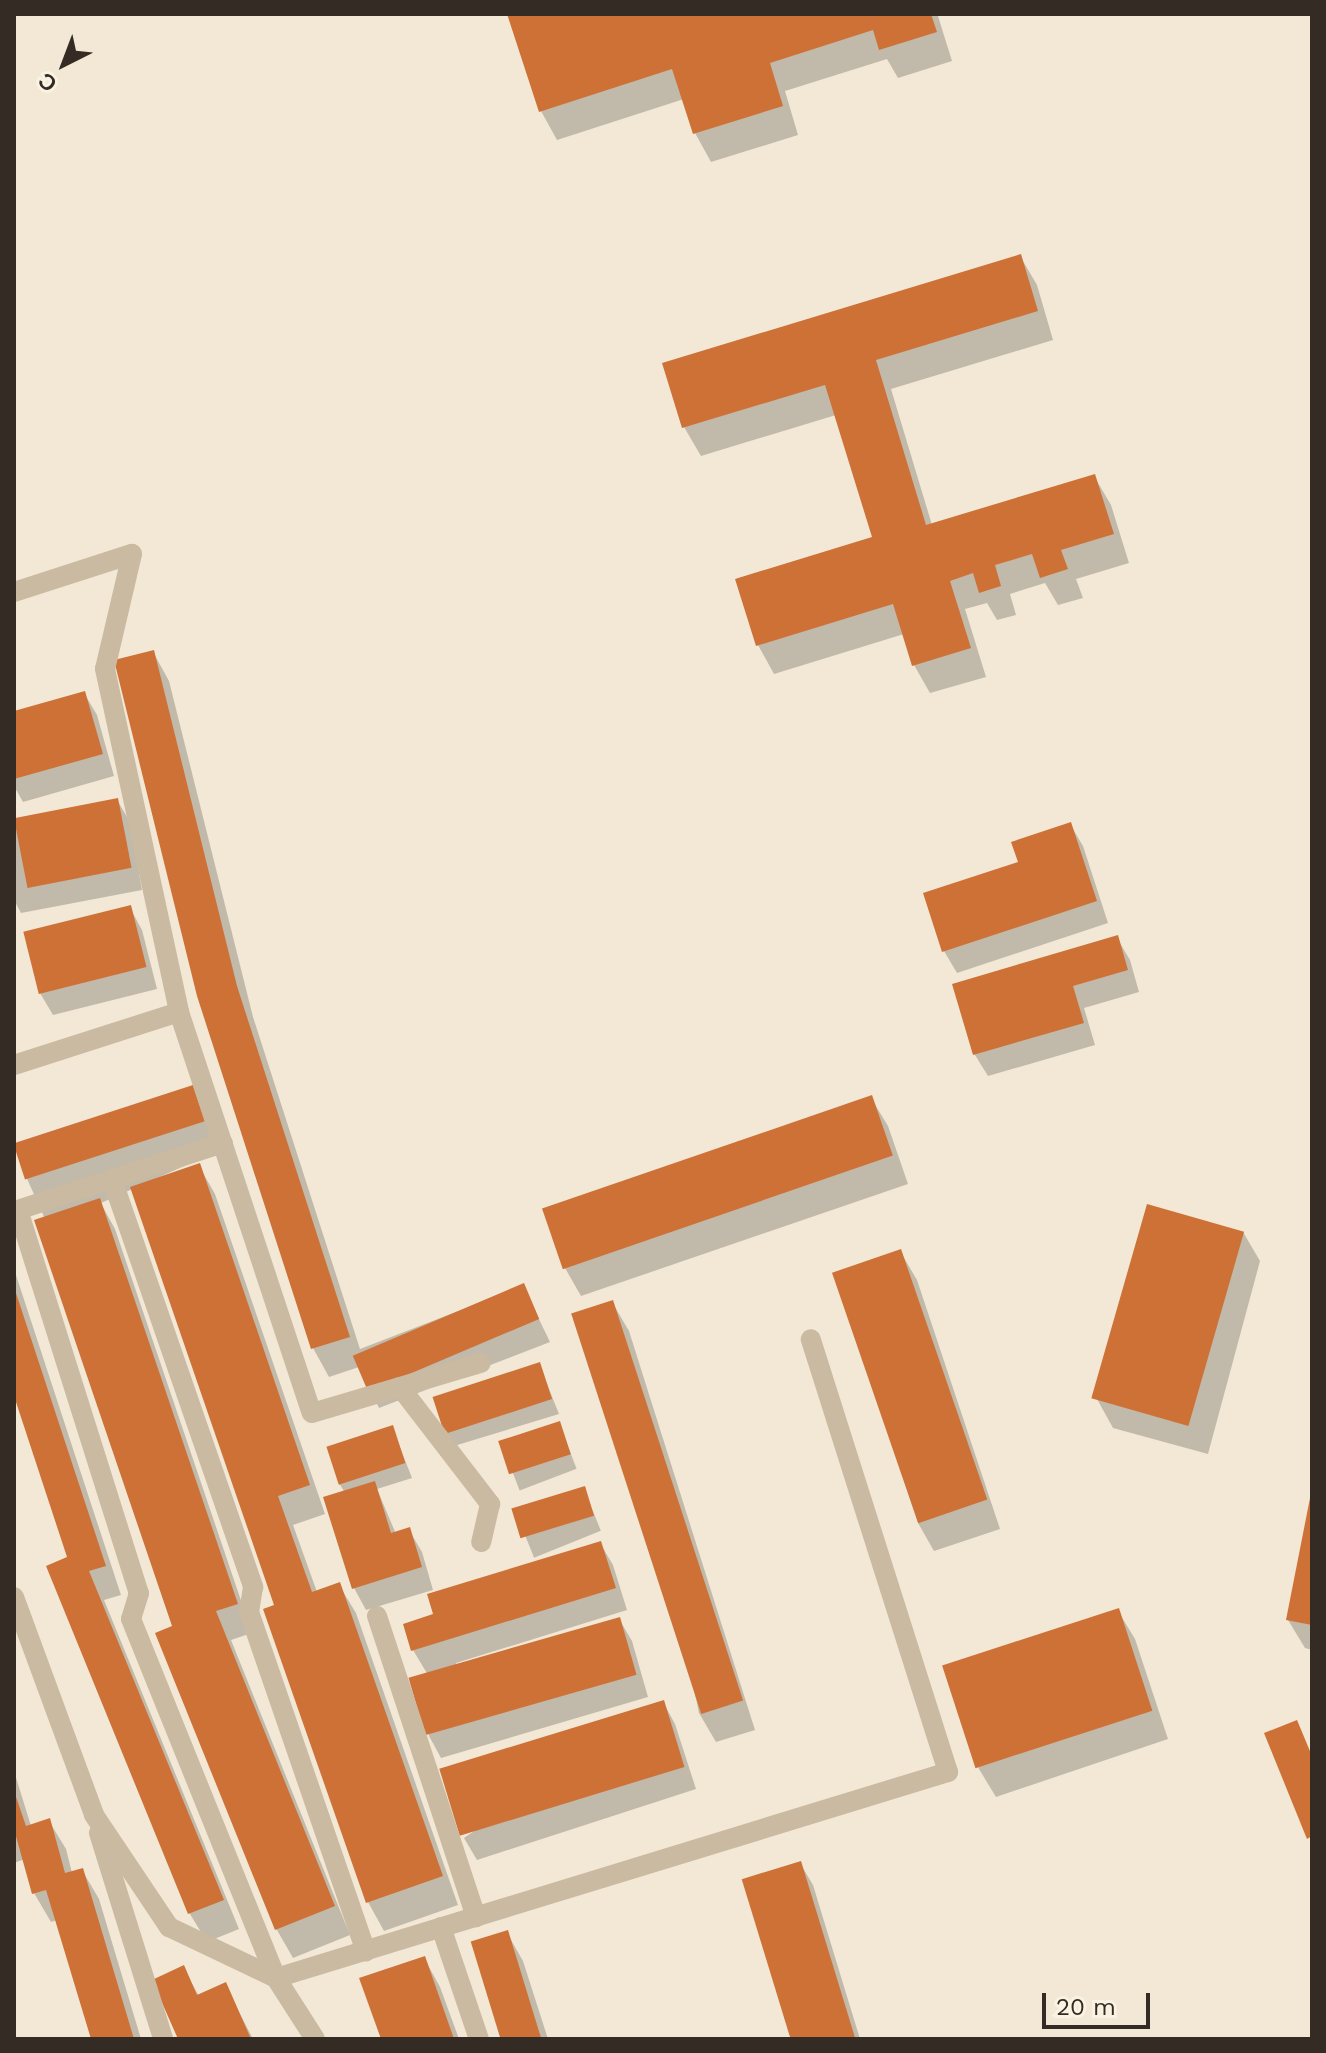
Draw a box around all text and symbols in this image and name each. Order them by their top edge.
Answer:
north arrow [24,24,104,104]
text: С [33,68,62,97]
scale bar [1046,1977,1154,2027]
text: 20 m [1056,1993,1116,2021]

